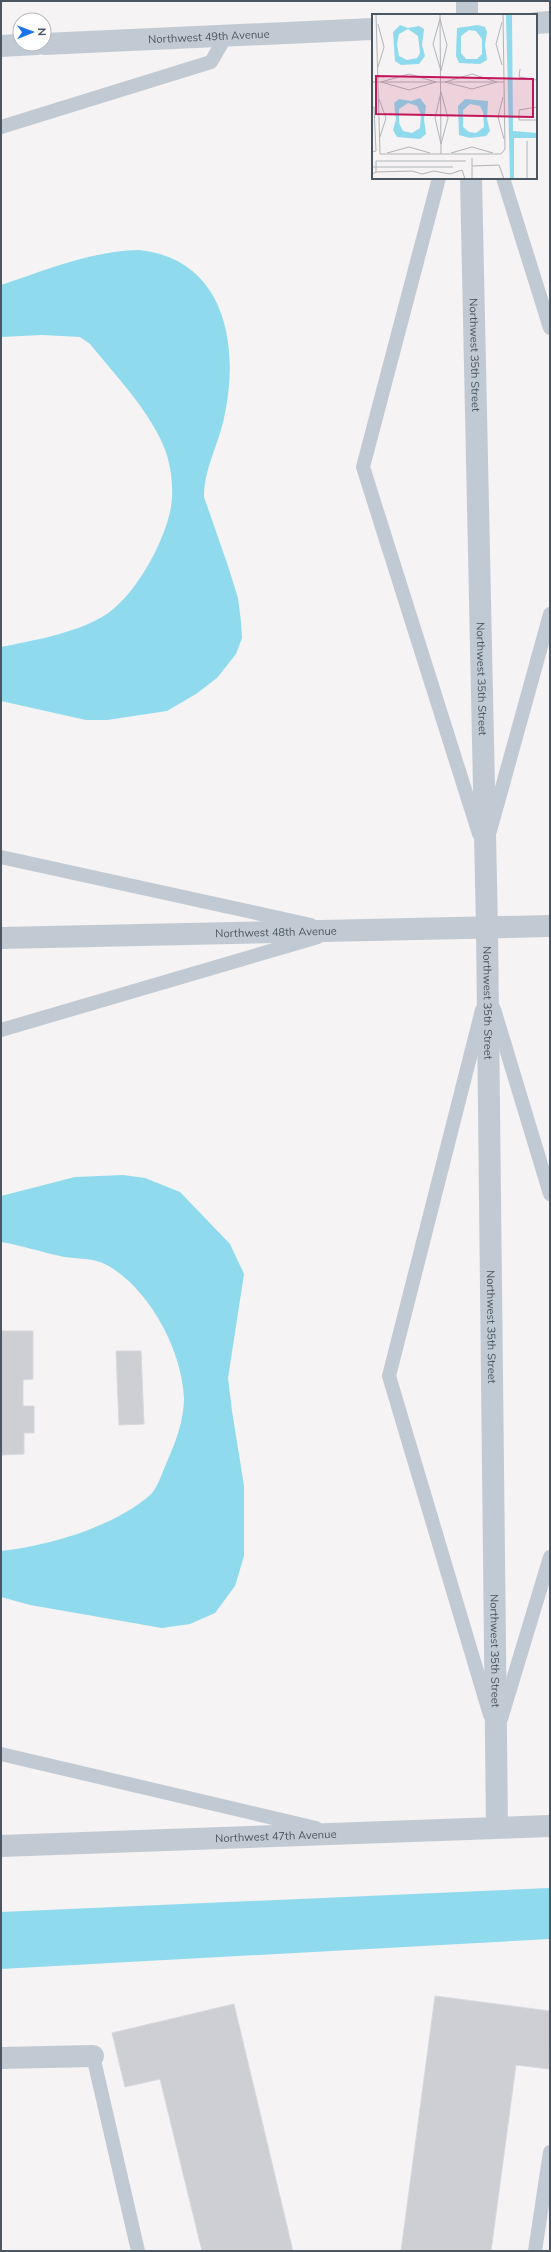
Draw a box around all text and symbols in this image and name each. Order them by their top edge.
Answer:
north arrow [12,12,52,52]
inset map [372,14,537,179]
street label: Northwest 49th Avenue [148,27,270,46]
text: N [35,28,49,36]
street label: Northwest 35th Street [467,298,483,412]
street label: Northwest 35th Street [473,622,490,736]
street label: Northwest 48th Avenue [215,924,337,940]
street label: Northwest 35th Street [480,946,495,1060]
street label: Northwest 35th Street [484,1270,499,1384]
street label: Northwest 35th Street [487,1594,503,1708]
street label: Northwest 47th Avenue [215,1827,337,1845]

